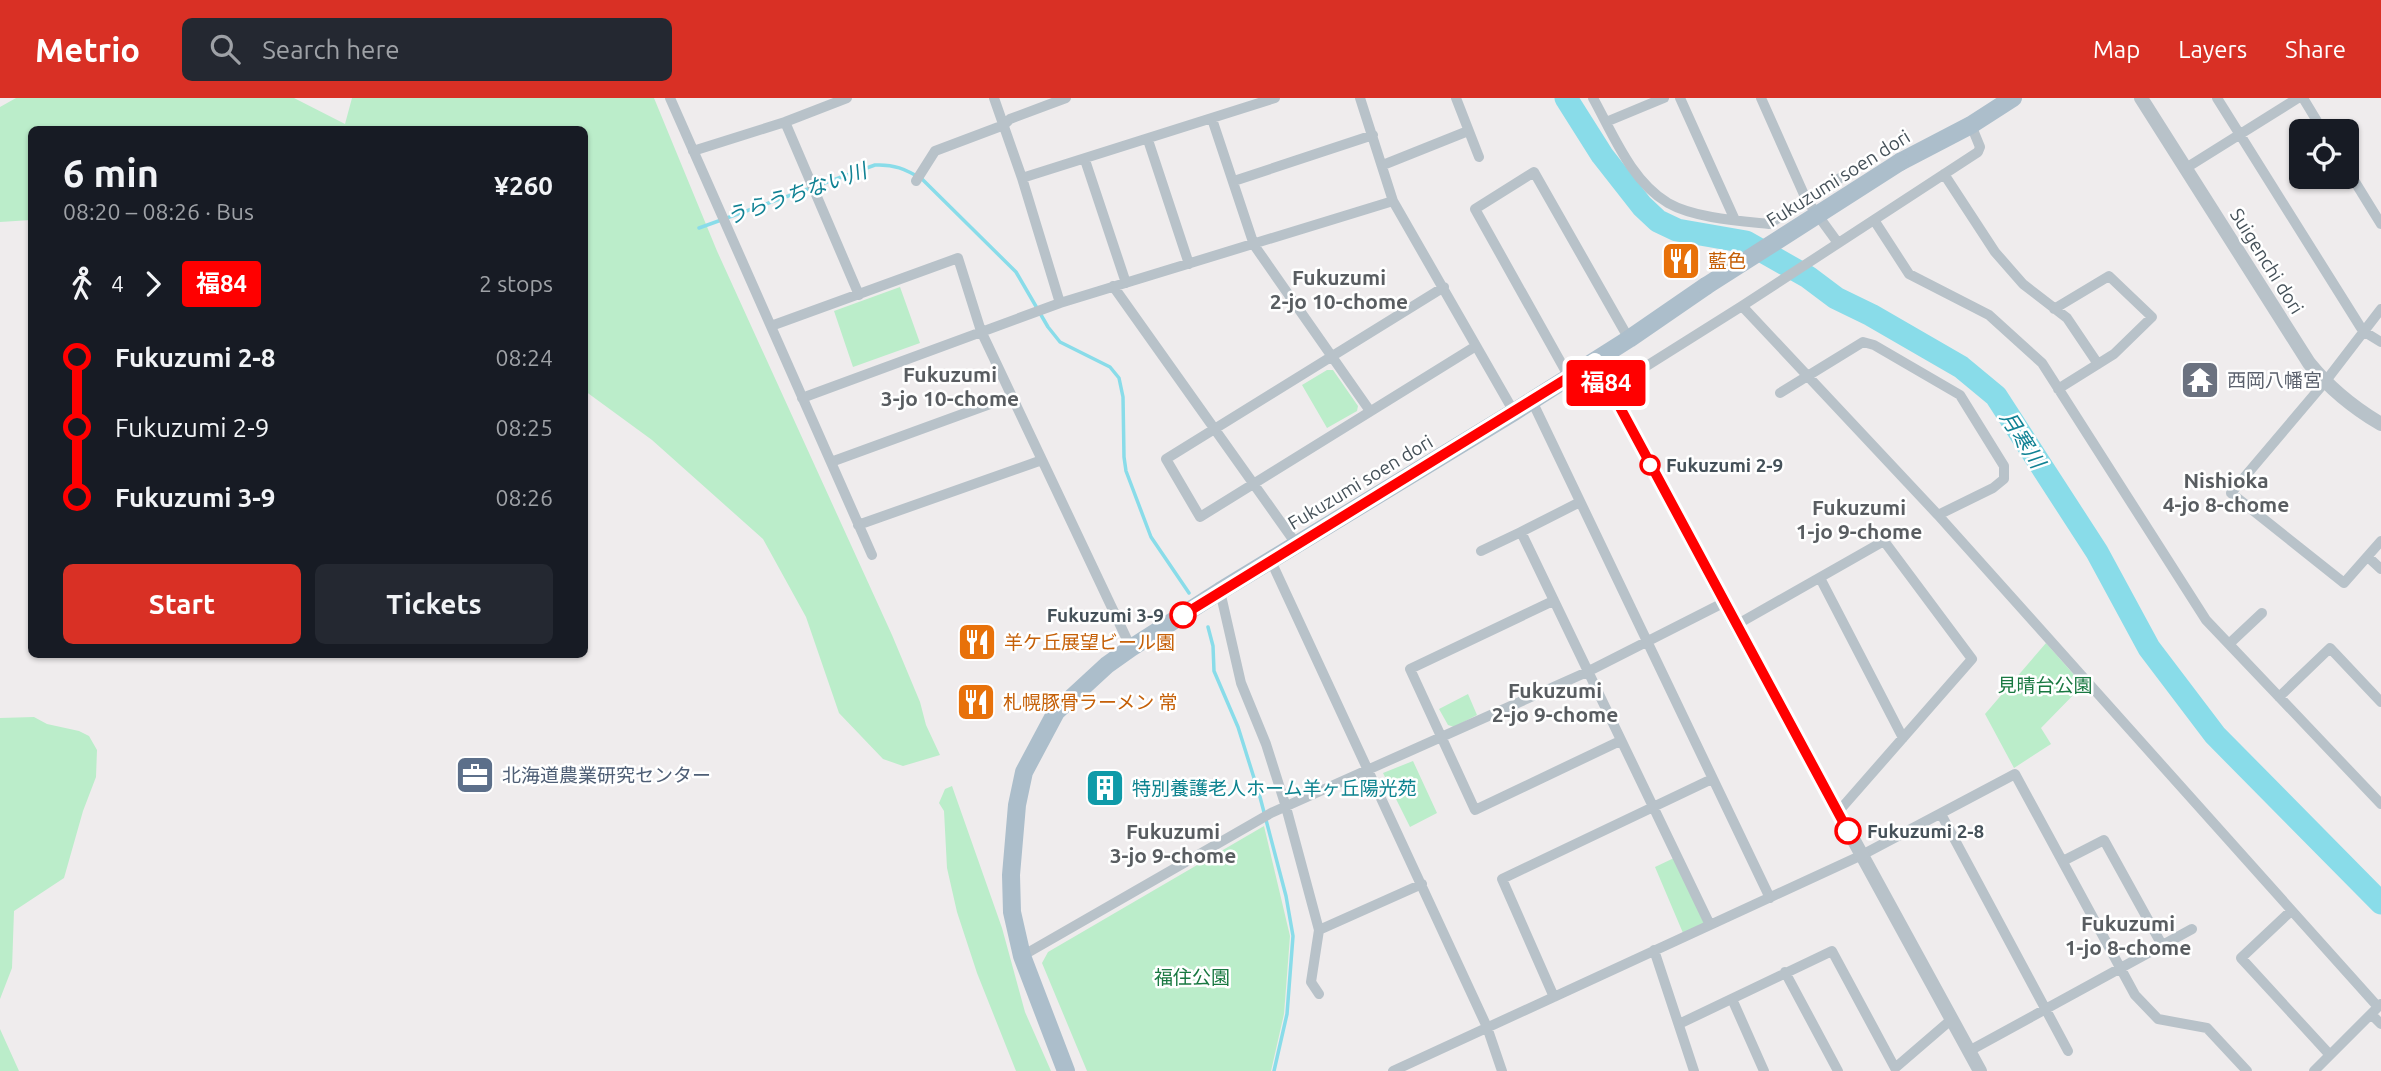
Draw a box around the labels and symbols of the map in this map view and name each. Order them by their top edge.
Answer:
street label: Fukuzumi soen dori [1762,125,1914,231]
water label: うらうちない川 [723,157,871,228]
street label: Suigenchi dori [2226,204,2308,318]
restaurant icon: 藍色 [1660,240,1702,282]
place label: 藍色 [1708,250,1746,272]
district label: Fukuzumi 2-jo 10-chome [1270,265,1408,313]
temple icon: 西岡八幡宮 [2179,359,2221,401]
line badge: 福84 [1566,360,1646,406]
district label: Fukuzumi 3-jo 10-chome [881,362,1019,410]
place label: 西岡八幡宮 [2227,369,2322,391]
water label: 月寒川 [1996,406,2051,474]
street label: Fukuzumi soen dori [1284,430,1436,534]
place label: Fukuzumi 2-9 [1666,454,1783,476]
marker: Fukuzumi 2-9 [1640,455,1660,475]
district label: Nishioka 4-jo 8-chome [2163,468,2289,516]
district label: Fukuzumi 1-jo 9-chome [1796,495,1922,543]
marker: Fukuzumi 3-9 [1170,602,1196,628]
place label: Fukuzumi 3-9 [1047,604,1164,626]
restaurant icon: 羊ケ丘展望ビール園 [956,621,998,663]
place label: 羊ケ丘展望ビール園 [1004,631,1175,653]
park label: 見晴台公園 [1997,674,2093,696]
district label: Fukuzumi 2-jo 9-chome [1492,678,1618,726]
restaurant icon: 札幌豚骨ラーメン 常 [955,681,997,723]
place label: 札幌豚骨ラーメン 常 [1003,691,1178,713]
office icon: 北海道農業研究センター [454,754,496,796]
place label: 北海道農業研究センター [502,764,711,786]
building icon: 特別養護老人ホーム羊ヶ丘陽光苑 [1084,767,1126,809]
place label: 特別養護老人ホーム羊ヶ丘陽光苑 [1132,777,1416,799]
marker: Fukuzumi 2-8 [1835,818,1861,844]
district label: Fukuzumi 3-jo 9-chome [1110,819,1236,867]
place label: Fukuzumi 2-8 [1867,820,1984,842]
district label: Fukuzumi 1-jo 8-chome [2065,911,2191,959]
park label: 福住公園 [1154,966,1230,988]

